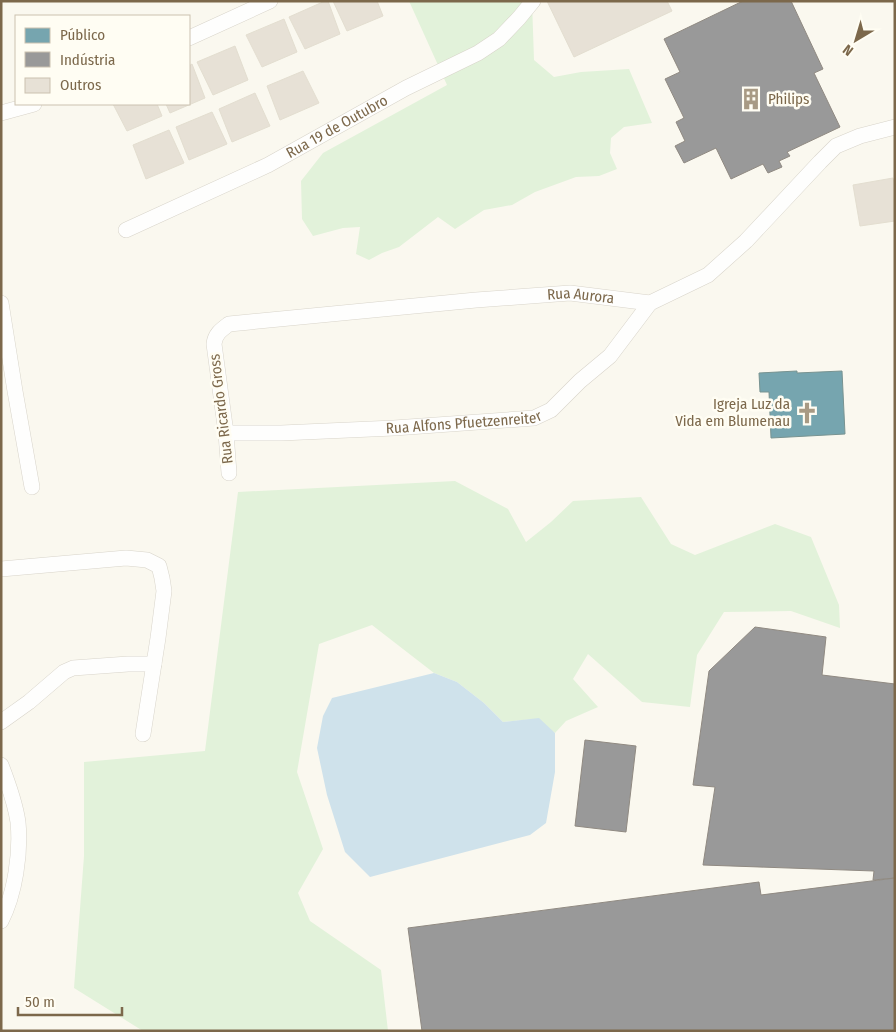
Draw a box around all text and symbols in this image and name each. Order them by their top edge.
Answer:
legend [15,15,190,105]
north arrow [831,15,881,65]
text: Público [60,26,105,44]
text: N [840,41,857,59]
text: Indústria [60,51,115,69]
text: Outros [60,76,101,94]
building icon: Philips [738,86,764,112]
place label: Philips [768,90,809,108]
street label: Rua 19 de Outubro [283,91,391,162]
street label: Rua Aurora [546,284,615,307]
street label: Rua Ricardo Gross [205,353,237,465]
place label: Igreja Luz da Vida em Blumenau [675,395,790,430]
church icon: Igreja Luz da Vida em Blumenau [794,400,820,426]
street label: Rua Alfons Pfuetzenreiter [385,406,545,437]
scale bar [18,984,121,1016]
text: 50 m [25,993,55,1011]

